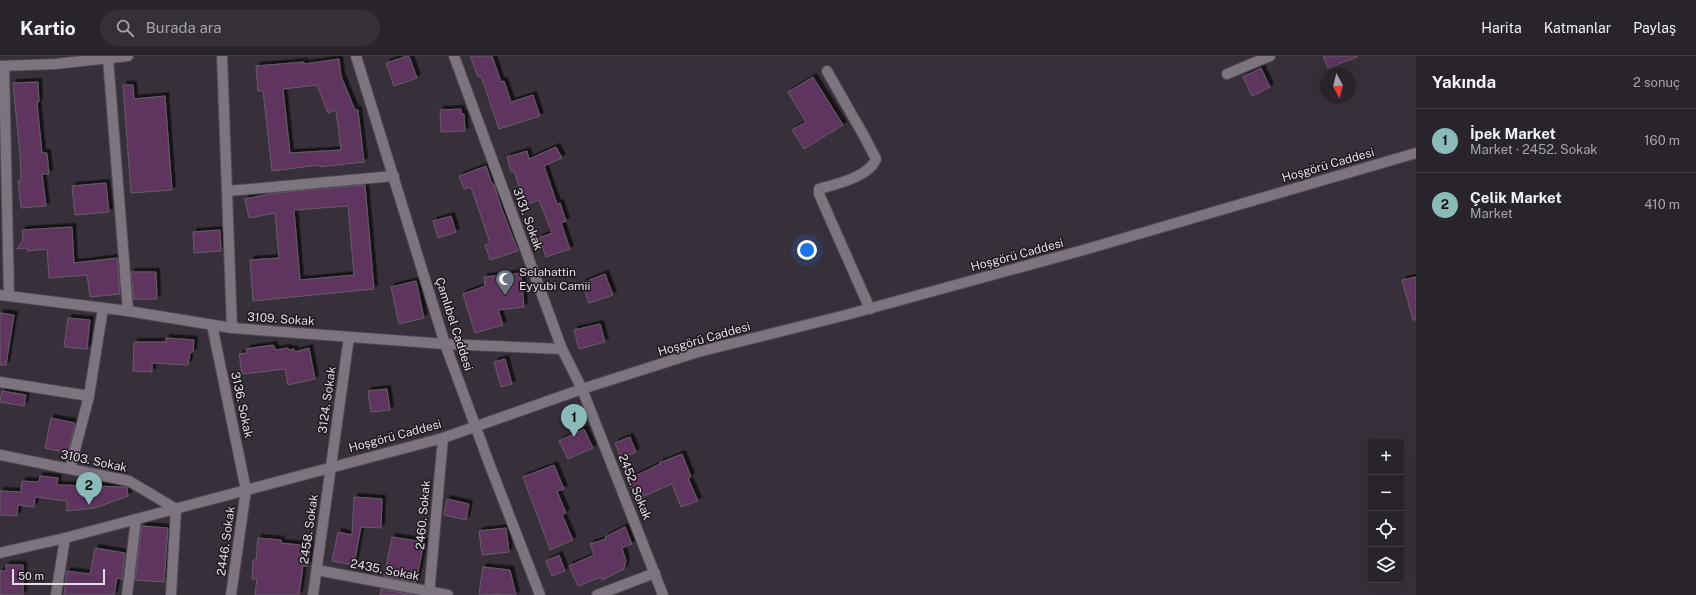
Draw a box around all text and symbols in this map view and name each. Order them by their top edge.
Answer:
search box [100,10,380,46]
text: Kartio [20,17,76,39]
icon: search [114,17,136,39]
text: Burada ara [146,19,222,36]
text: Harita [1481,20,1522,36]
text: Katmanlar [1544,20,1611,36]
text: Paylaş [1633,20,1676,36]
north arrow [1320,68,1356,104]
text: Yakında [1432,72,1496,92]
text: 2 sonuç [1633,75,1680,90]
text: İpek Market [1470,125,1556,142]
text: 1 [1442,133,1448,148]
text: 160 m [1644,133,1680,148]
text: Market · 2452. Sokak [1470,142,1598,157]
street label: Hoşgörü Caddesi [1280,145,1376,185]
street label: 3131. Sokak [510,186,546,252]
text: Çelik Market [1470,189,1562,206]
text: 2 [1441,197,1449,212]
text: 410 m [1644,197,1680,212]
text: Market [1470,206,1513,221]
street label: Hoşgörü Caddesi [969,236,1065,274]
your location [797,240,817,260]
place label: Selahattin Eyyubi Camii [519,265,590,293]
mosque icon: Selahattin Eyyubi Camii [494,268,516,296]
street label: Çamlıbel Caddesi [432,276,476,372]
street label: 3109. Sokak [247,310,315,328]
street label: Hoşgörü Caddesi [656,319,752,359]
street label: 3124. Sokak [315,365,339,434]
street label: 3136. Sokak [228,370,256,440]
pin: 1 [561,404,587,437]
street label: Hoşgörü Caddesi [347,417,443,455]
map controls [1368,439,1404,583]
button: + [1368,439,1404,475]
street label: 3103. Sokak [59,447,129,475]
street label: 2452. Sokak [615,452,655,522]
pin: 2 [76,472,102,505]
button: − [1368,475,1404,511]
street label: 2460. Sokak [413,479,433,550]
street label: 2458. Sokak [297,493,321,565]
street label: 2446. Sokak [214,505,238,577]
button: locate [1368,511,1404,547]
button: layers [1368,547,1404,583]
street label: 2435. Sokak [349,556,421,584]
scale bar [12,567,105,586]
text: 50 m [18,570,44,582]

